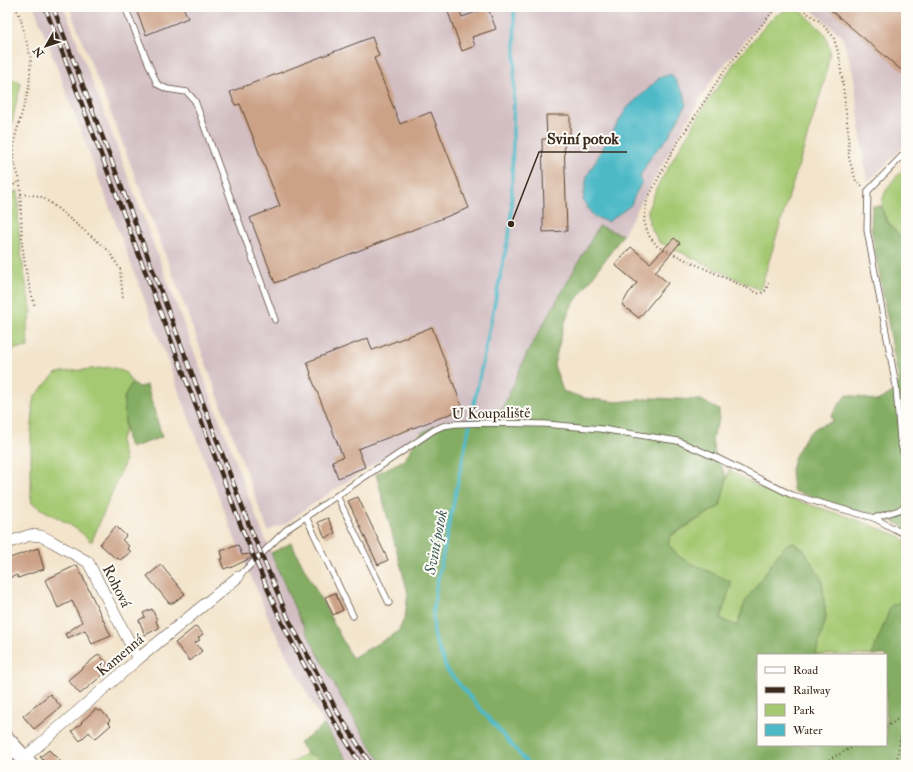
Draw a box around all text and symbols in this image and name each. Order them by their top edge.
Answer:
north arrow [26,26,66,66]
text: N [30,43,47,61]
callout: Sviní potok [539,124,627,152]
text: Sviní potok [547,129,619,150]
street label: U Koupaliště [451,403,531,425]
water label: Sviní potok [420,508,452,577]
street label: Rohová [98,562,136,611]
street label: Kamenná [93,630,149,681]
legend [757,654,887,746]
text: Road [793,663,818,678]
text: Railway [793,683,831,698]
text: Park [793,703,815,718]
text: Water [792,723,823,738]

